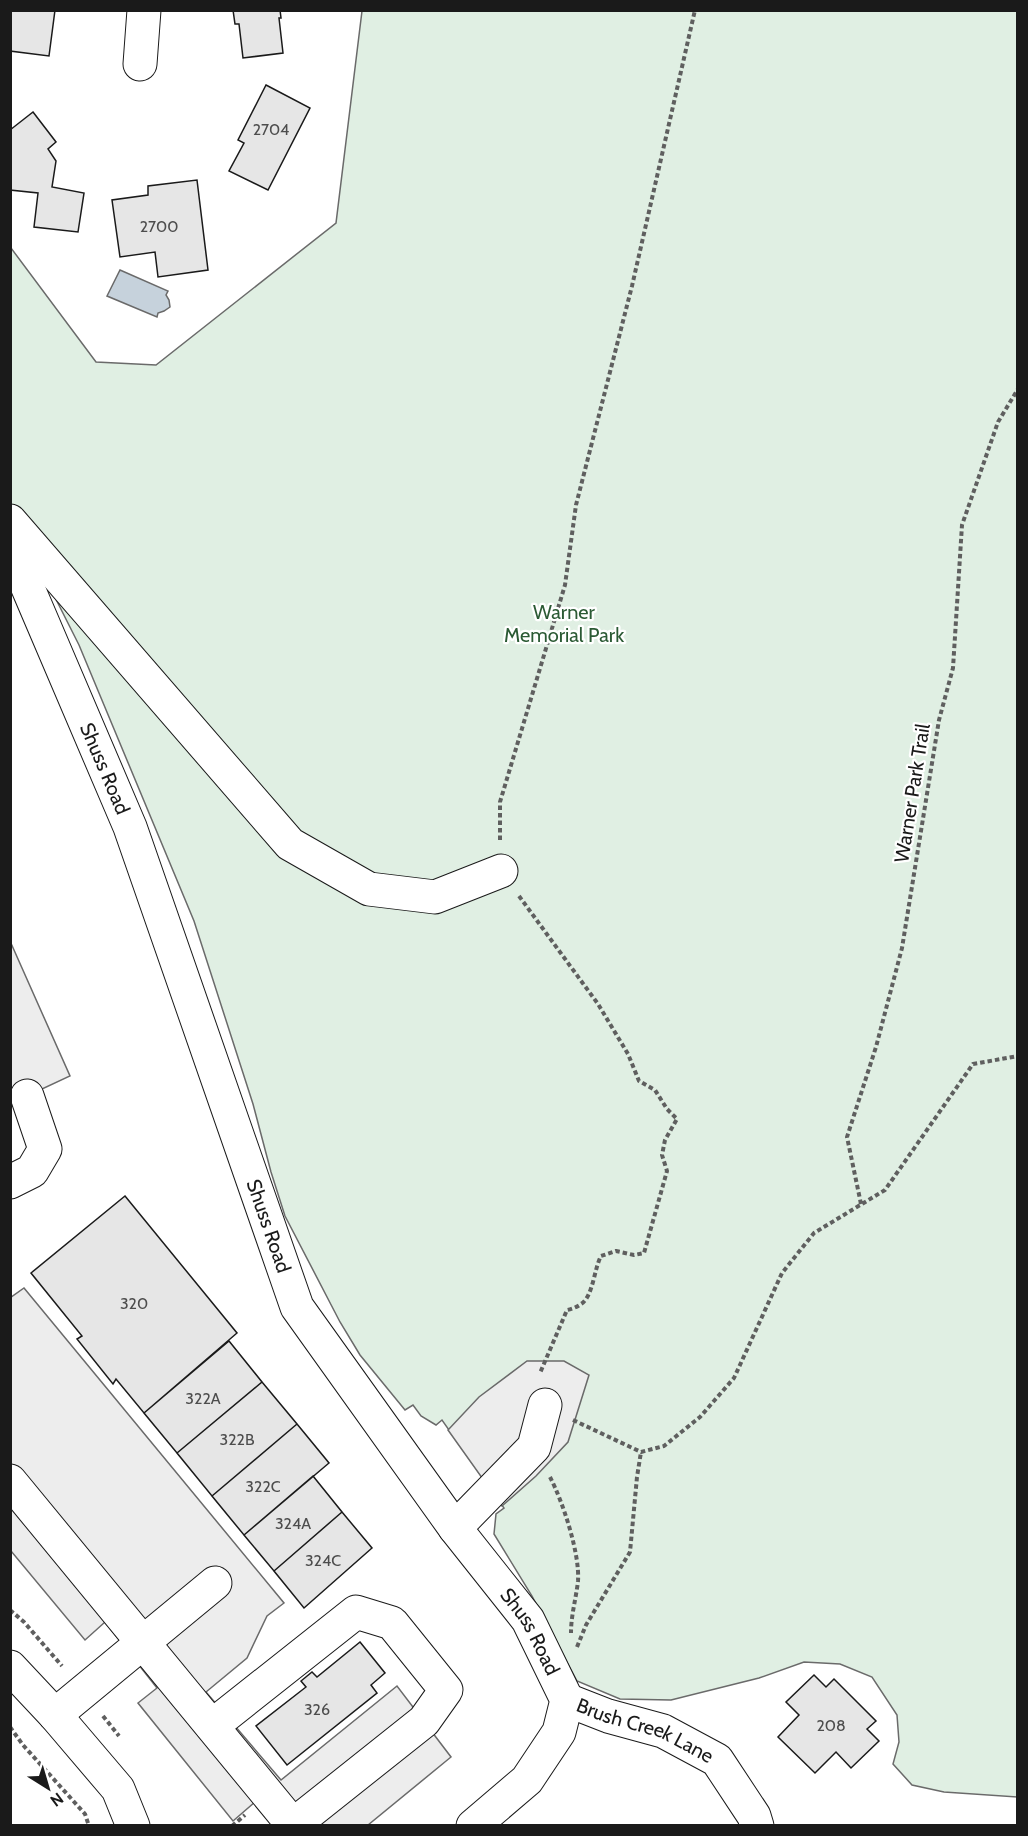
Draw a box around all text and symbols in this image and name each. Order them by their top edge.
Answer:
house number: 2704 [253,120,289,139]
house number: 2700 [140,217,178,236]
park label: Warner Memorial Park [504,600,624,647]
street label: Shuss Road [75,719,135,818]
street label: Warner Park Trail [889,721,935,864]
street label: Shuss Road [241,1176,296,1276]
house number: 320 [120,1294,148,1313]
house number: 322A [185,1389,221,1408]
house number: 322B [220,1430,255,1449]
house number: 322C [245,1477,281,1496]
house number: 324A [275,1514,311,1533]
house number: 324C [305,1551,341,1570]
street label: Shuss Road [495,1583,565,1679]
street label: Brush Creek Lane [573,1693,718,1768]
house number: 326 [304,1700,330,1719]
house number: 208 [816,1716,846,1735]
north arrow [18,1758,78,1818]
text: N [46,1789,67,1811]

